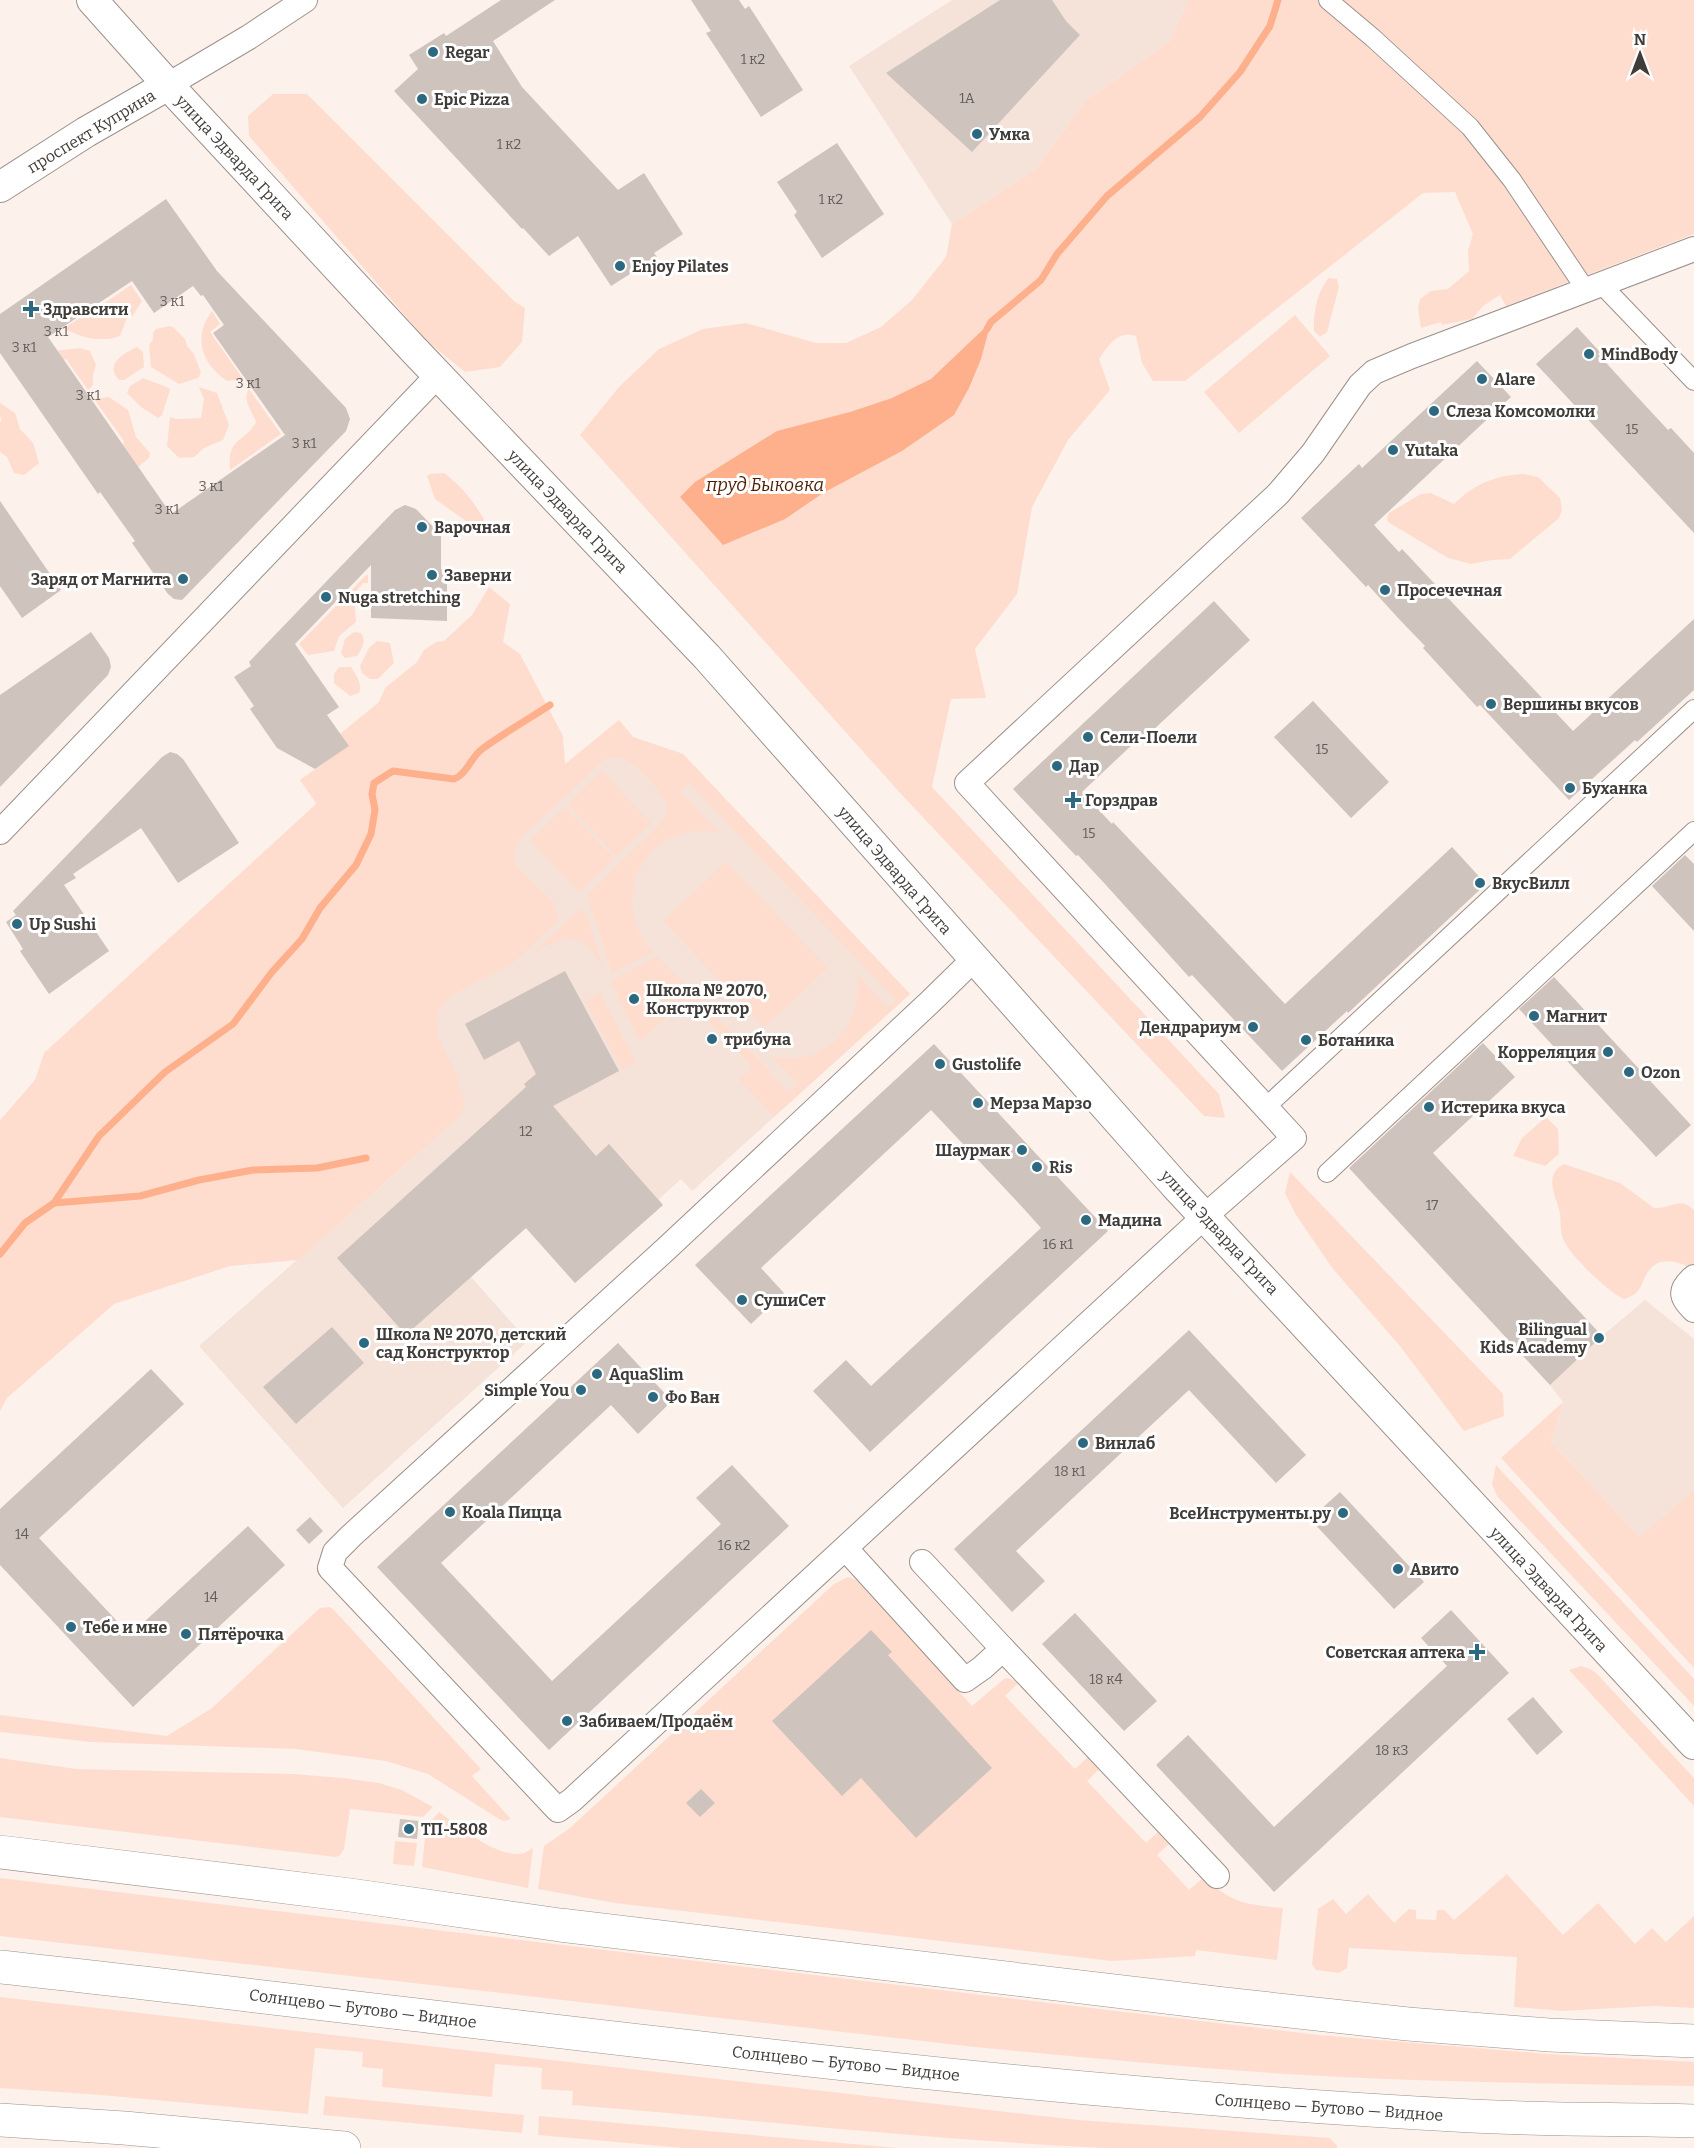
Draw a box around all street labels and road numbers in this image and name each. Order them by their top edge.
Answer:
street label: проспект Куприна [24,86,159,177]
street label: улица Эдварда Грига [171,90,298,224]
street label: улица Эдварда Грига [503,445,631,577]
street label: улица Эдварда Грига [833,802,956,938]
street label: улица Эдварда Грига [1156,1165,1283,1299]
street label: улица Эдварда Грига [1485,1522,1612,1656]
street label: Солнцево — Бутово — Видное [248,1985,478,2032]
street label: Солнцево — Бутово — Видное [731,2042,961,2085]
street label: Солнцево — Бутово — Видное [1214,2090,1444,2125]

